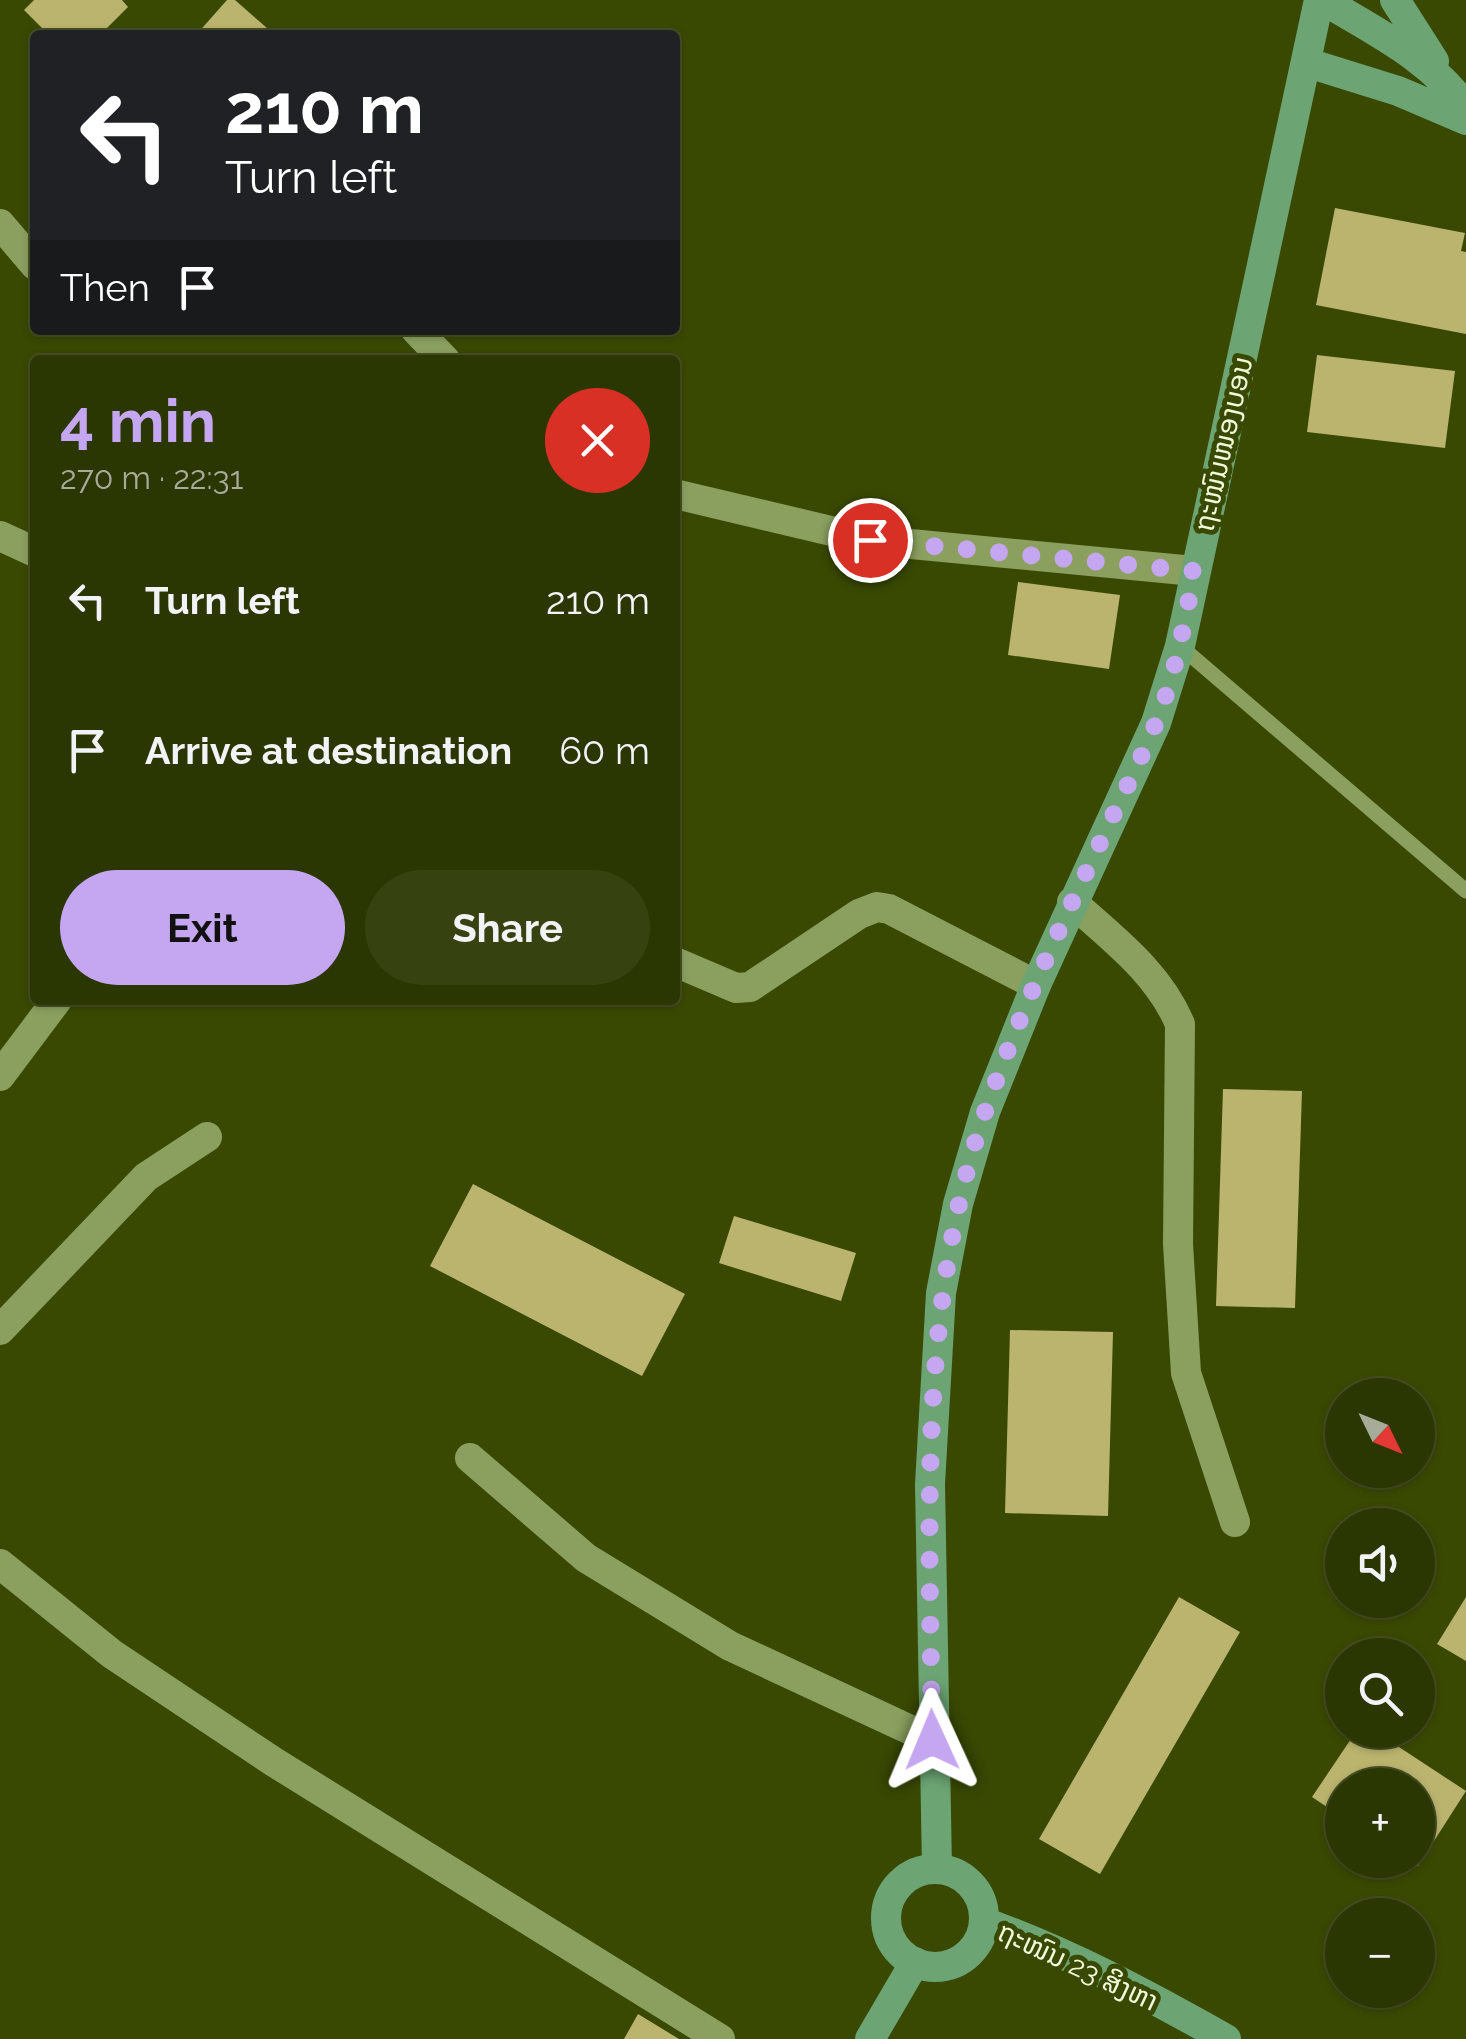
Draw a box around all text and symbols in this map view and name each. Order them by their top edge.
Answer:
text: 210 m [225,67,424,149]
icon: left [60,70,190,200]
text: Turn left [225,151,397,204]
icon: arrive [170,260,225,315]
text: Then [60,265,150,310]
street label: ຖະໜົນໜອງບອນ [1187,353,1260,535]
text: 4 min [60,386,216,456]
button: close [545,388,650,493]
text: 270 m · 22:31 [60,459,243,496]
pin [828,498,913,583]
icon: arrive [843,513,898,568]
icon: left [60,573,115,628]
text: Turn left [145,578,300,623]
text: 210 m [546,578,650,623]
icon: arrive [60,723,115,778]
text: Arrive at destination [145,728,512,773]
text: 60 m [559,728,650,773]
button: Exit [60,870,345,985]
button: Share [365,870,650,985]
north arrow [1325,1378,1435,1488]
map controls [1325,1378,1435,2008]
button: sound [1325,1508,1435,1618]
button: search [1325,1638,1435,1748]
position arrow [880,1688,984,1792]
button: + [1325,1768,1435,1878]
button: − [1325,1898,1435,2008]
street label: ຖະໜົນ 23 ສິງຫາ [992,1915,1163,2018]

